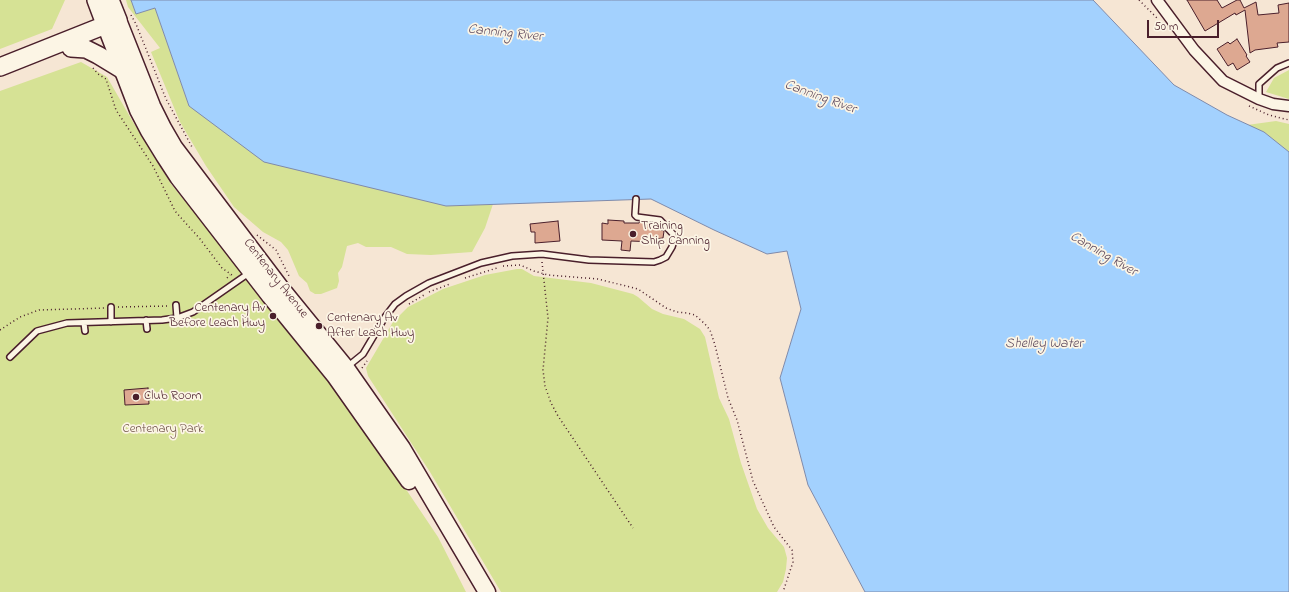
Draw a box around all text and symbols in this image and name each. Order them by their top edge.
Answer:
scale bar [1149,12,1221,38]
text: 50 m [1154,18,1178,36]
water label: Canning River [467,22,543,46]
water label: Canning River [782,77,858,119]
place label: Training Ship Canning [641,219,710,250]
marker: Training Ship Canning [628,229,638,239]
water label: Canning River [1066,229,1140,281]
street label: Centenary Avenue [239,236,311,322]
place label: Centenary Av Before Leach Hwy [169,301,265,332]
marker: Centenary Av Before Leach Hwy [268,311,278,321]
place label: Centenary Av After Leach Hwy [327,311,414,342]
marker: Centenary Av After Leach Hwy [314,321,324,331]
water label: Shelley Water [1005,337,1083,353]
place label: Club Room [144,389,202,405]
marker: Club Room [131,392,141,402]
park label: Centenary Park [123,422,203,438]

